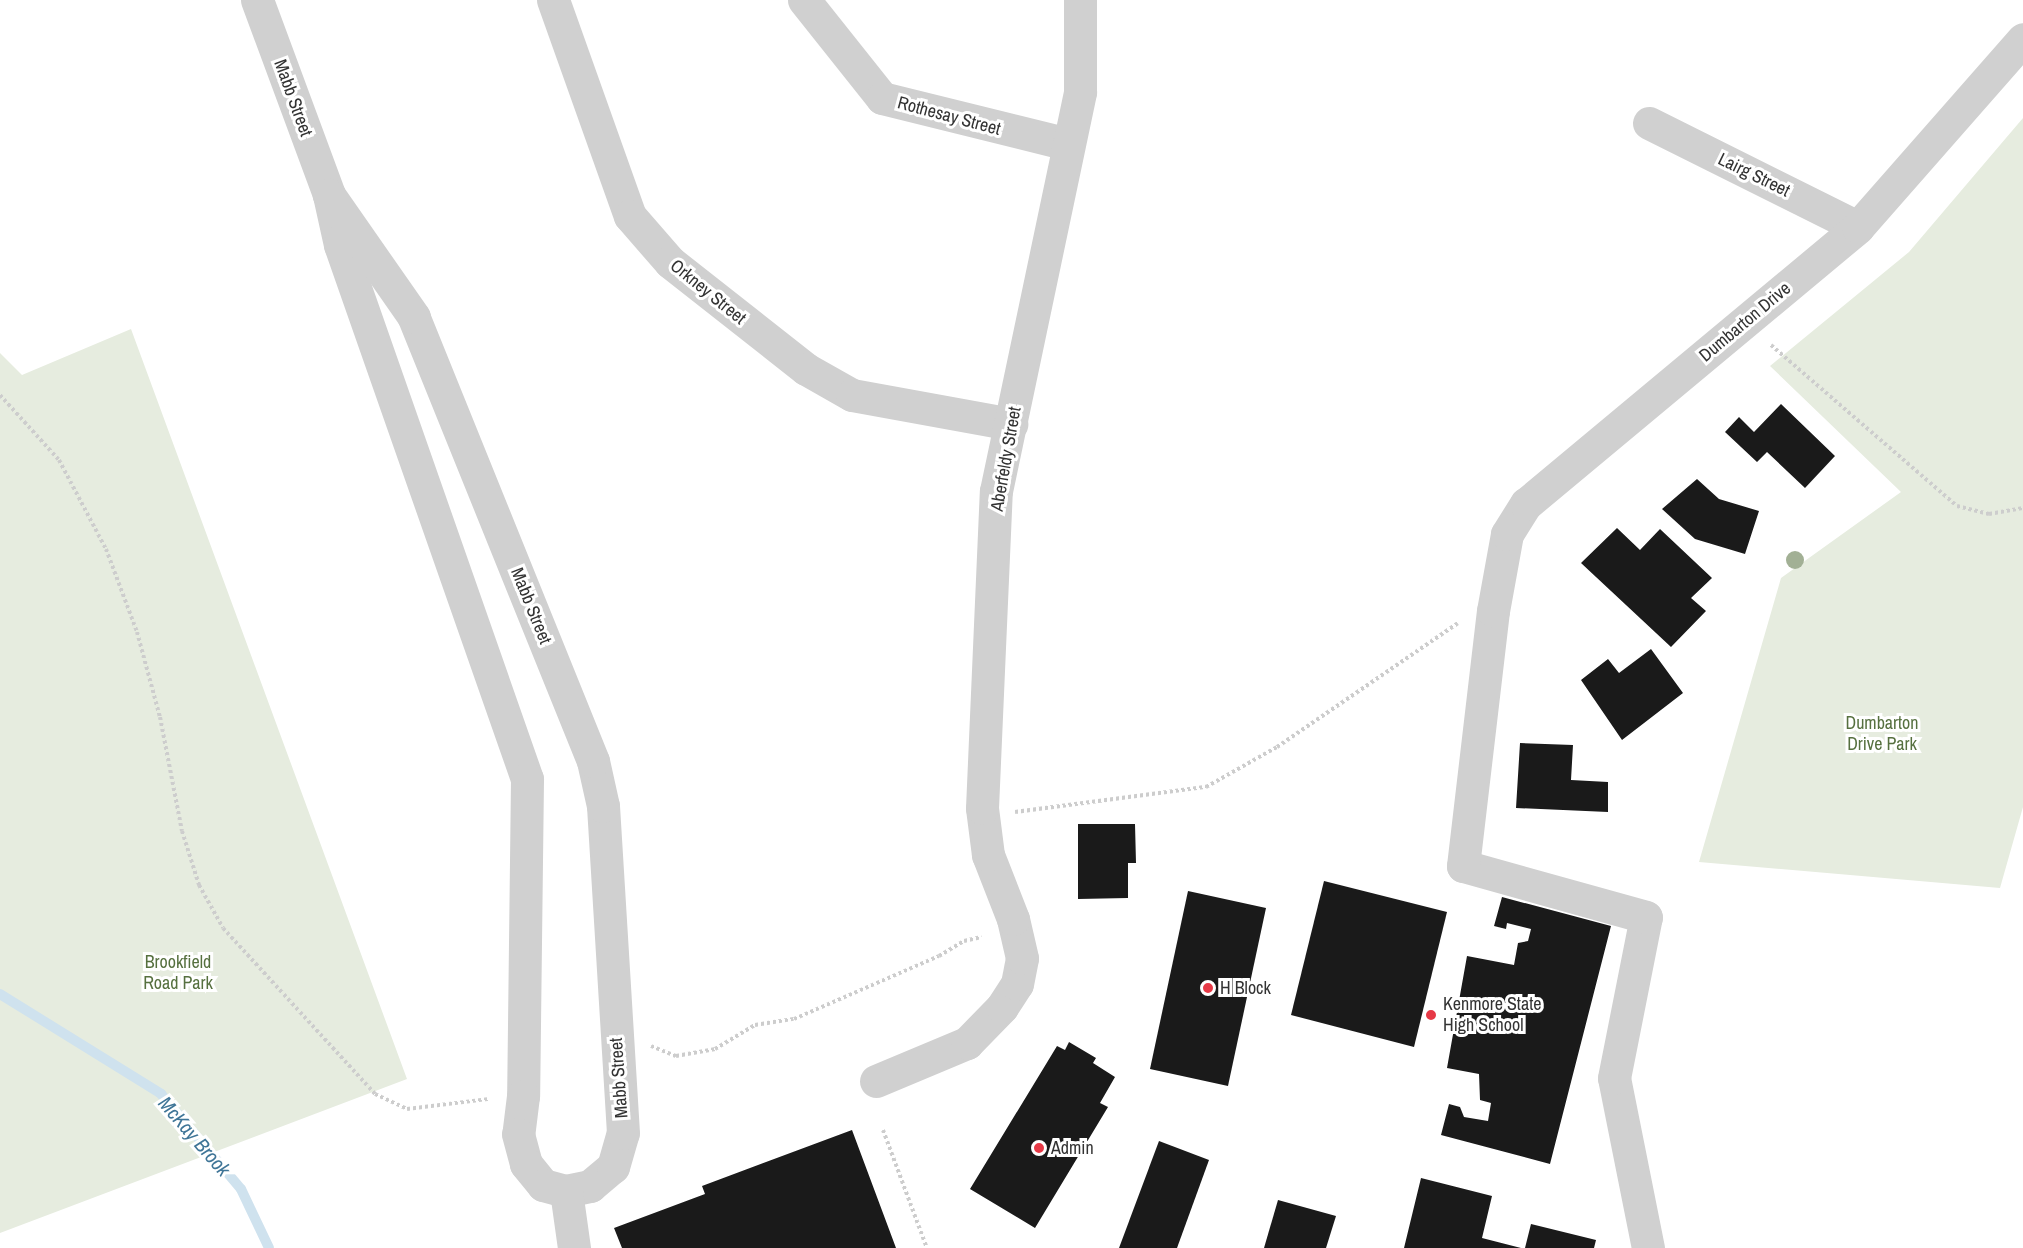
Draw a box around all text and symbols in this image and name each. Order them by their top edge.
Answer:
street label: Mabb Street [269,57,317,139]
street label: Rothesay Street [895,92,1003,140]
street label: Lairg Street [1715,148,1793,202]
street label: Orkney Street [666,255,750,329]
street label: Dumbarton Drive [1695,278,1795,366]
street label: Aberfeldy Street [986,405,1026,513]
street label: Mabb Street [506,565,556,647]
park label: Dumbarton Drive Park [1845,713,1919,756]
park label: Brookfield Road Park [143,952,213,994]
place label: H Block [1220,977,1271,999]
marker: H Block [1201,981,1215,995]
place label: Kenmore State High School [1443,994,1541,1036]
marker: Kenmore State High School [1424,1008,1438,1022]
street label: Mabb Street [605,1037,633,1119]
water label: McKay Brook [154,1091,236,1181]
place label: Admin [1051,1137,1094,1159]
marker: Admin [1032,1141,1046,1155]

